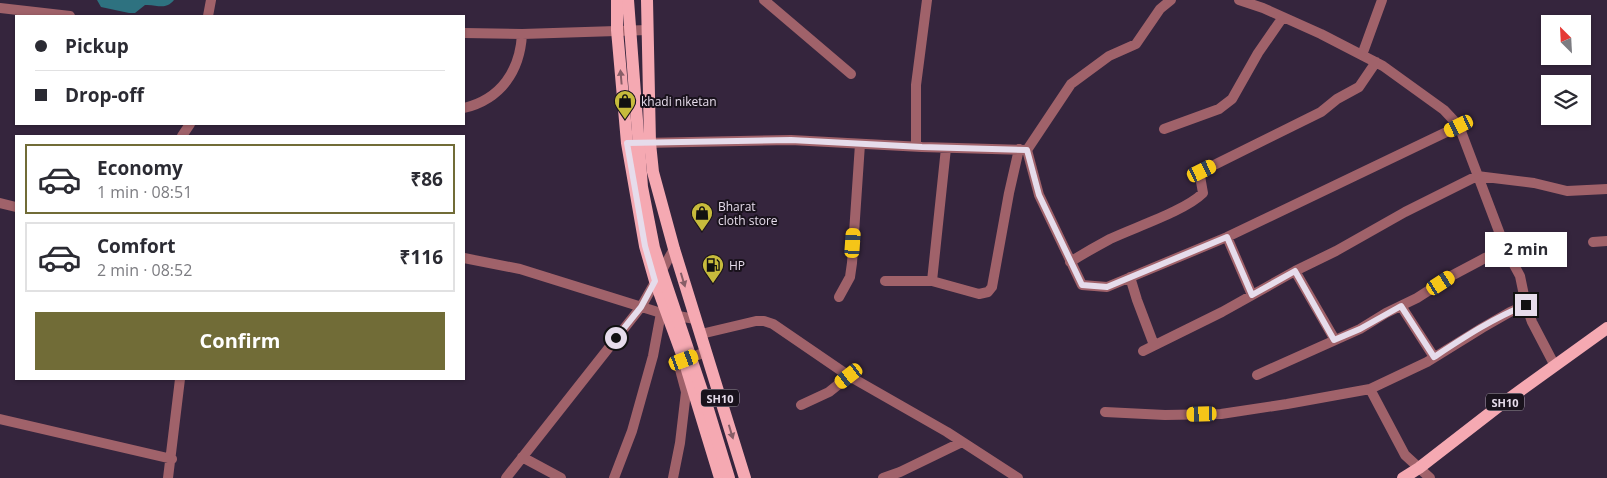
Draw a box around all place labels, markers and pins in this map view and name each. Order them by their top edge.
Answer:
shop icon: khadi niketan [613,89,637,120]
place label: khadi niketan [641,93,717,110]
place label: Bharat cloth store [718,198,778,229]
shop icon: Bharat cloth store [690,201,714,232]
fuel station icon: HP [701,253,725,284]
place label: HP [729,257,745,274]

